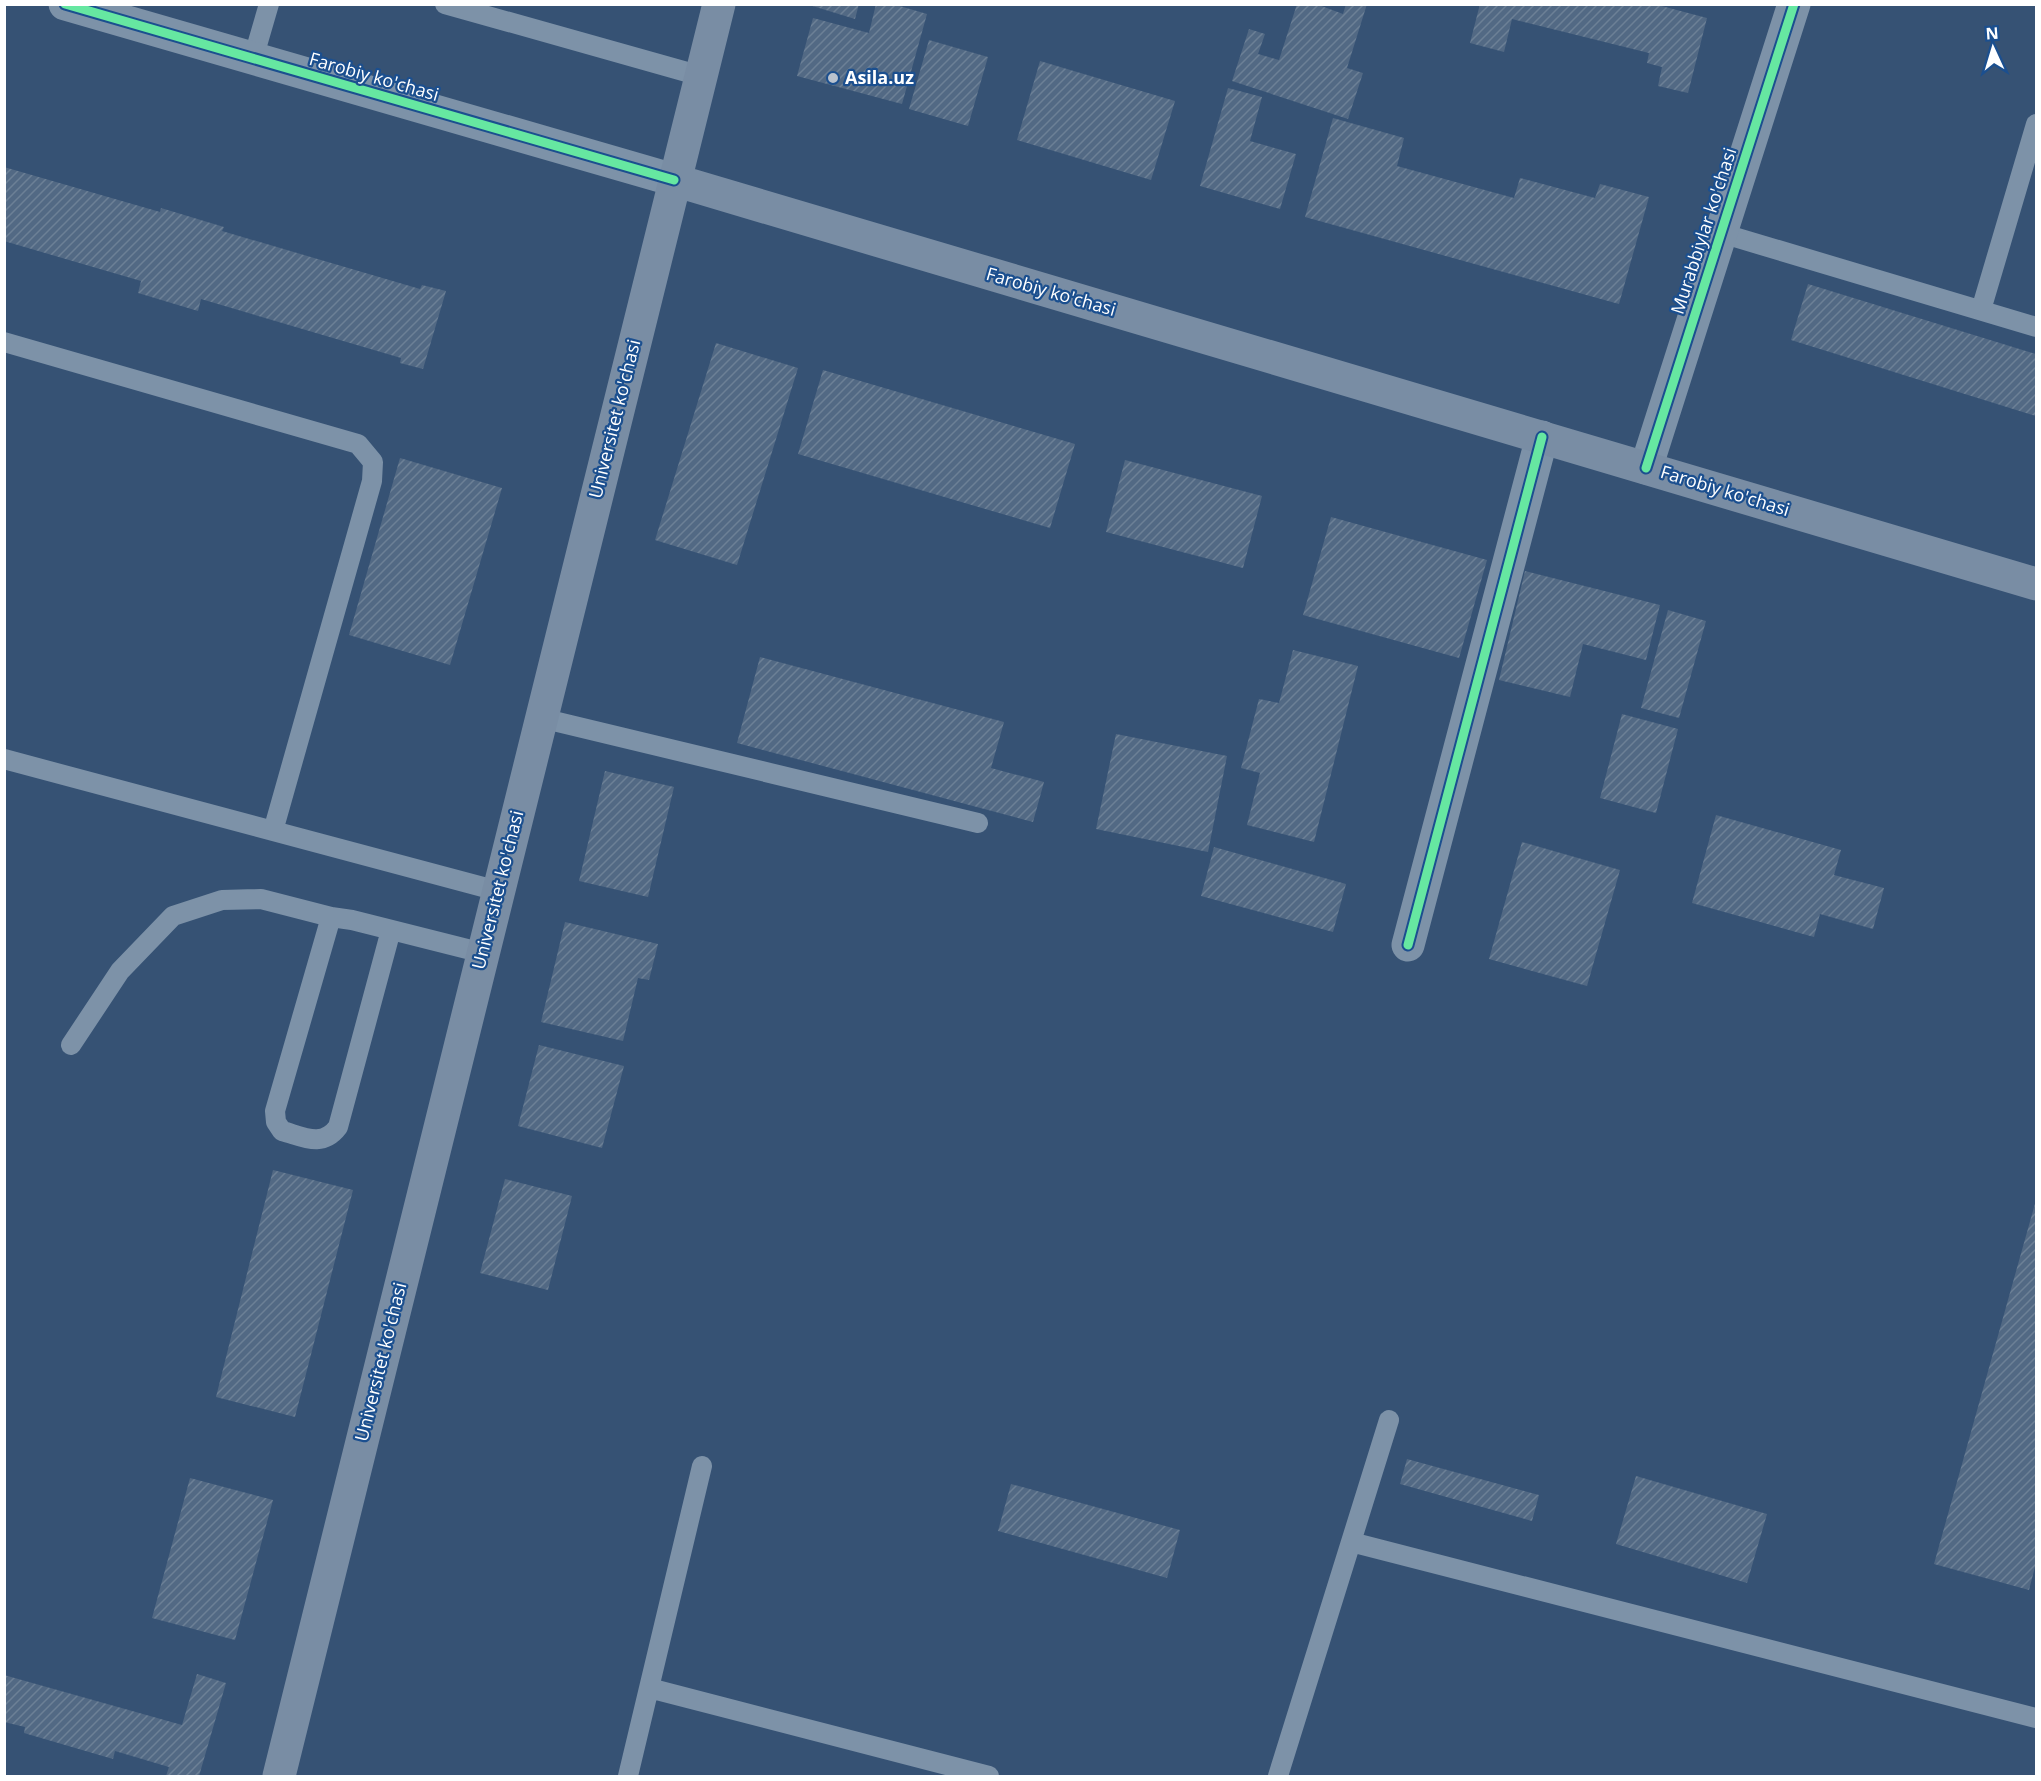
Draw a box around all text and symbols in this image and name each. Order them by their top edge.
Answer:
north arrow [1963,18,2023,78]
text: N [1985,22,1999,44]
street label: Farobiy ko'chasi [307,46,442,106]
place label: Asila.uz [845,65,914,89]
marker: Asila.uz [826,71,840,85]
street label: Murabbiylar ko'chasi [1665,144,1741,317]
street label: Farobiy ko'chasi [984,261,1119,321]
street label: Universitet ko'chasi [583,337,645,501]
street label: Farobiy ko'chasi [1658,459,1793,521]
street label: Universitet ko'chasi [466,808,528,972]
street label: Universitet ko'chasi [349,1280,411,1444]

